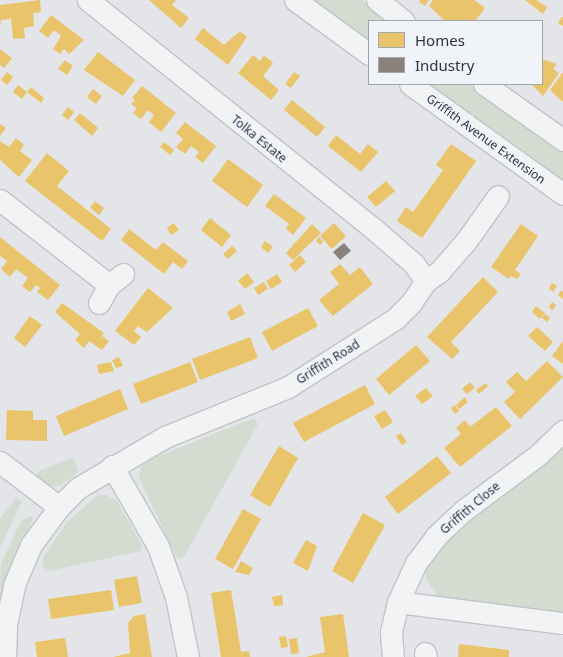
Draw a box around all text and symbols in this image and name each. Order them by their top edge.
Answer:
legend [368,20,543,85]
text: Homes [415,30,465,50]
text: Industry [415,55,474,75]
street label: Griffith Avenue Extension [424,91,548,187]
street label: Tolka Estate [228,112,290,166]
street label: Griffith Road [294,337,362,387]
street label: Griffith Close [437,479,503,537]

